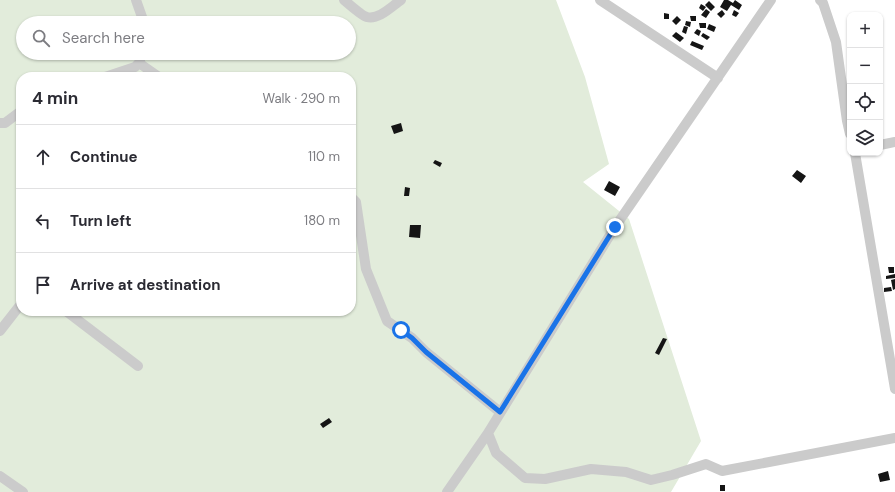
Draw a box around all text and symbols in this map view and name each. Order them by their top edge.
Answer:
map controls [847,12,883,156]
button: + [847,12,883,48]
search box [16,16,356,60]
icon: search [30,27,52,49]
text: Search here [62,28,145,48]
button: − [847,48,883,84]
button: locate [847,84,883,120]
text: 4 min [32,87,78,109]
text: Walk · 290 m [263,90,340,107]
button: layers [847,120,883,156]
icon: ahead [32,146,54,168]
text: Continue [70,147,138,167]
text: 110 m [308,148,340,165]
icon: left [32,210,54,232]
text: Turn left [70,211,131,231]
text: 180 m [304,212,340,229]
route end [606,218,624,236]
icon: arrive [32,274,54,296]
text: Arrive at destination [70,275,221,295]
route start [392,321,410,339]

